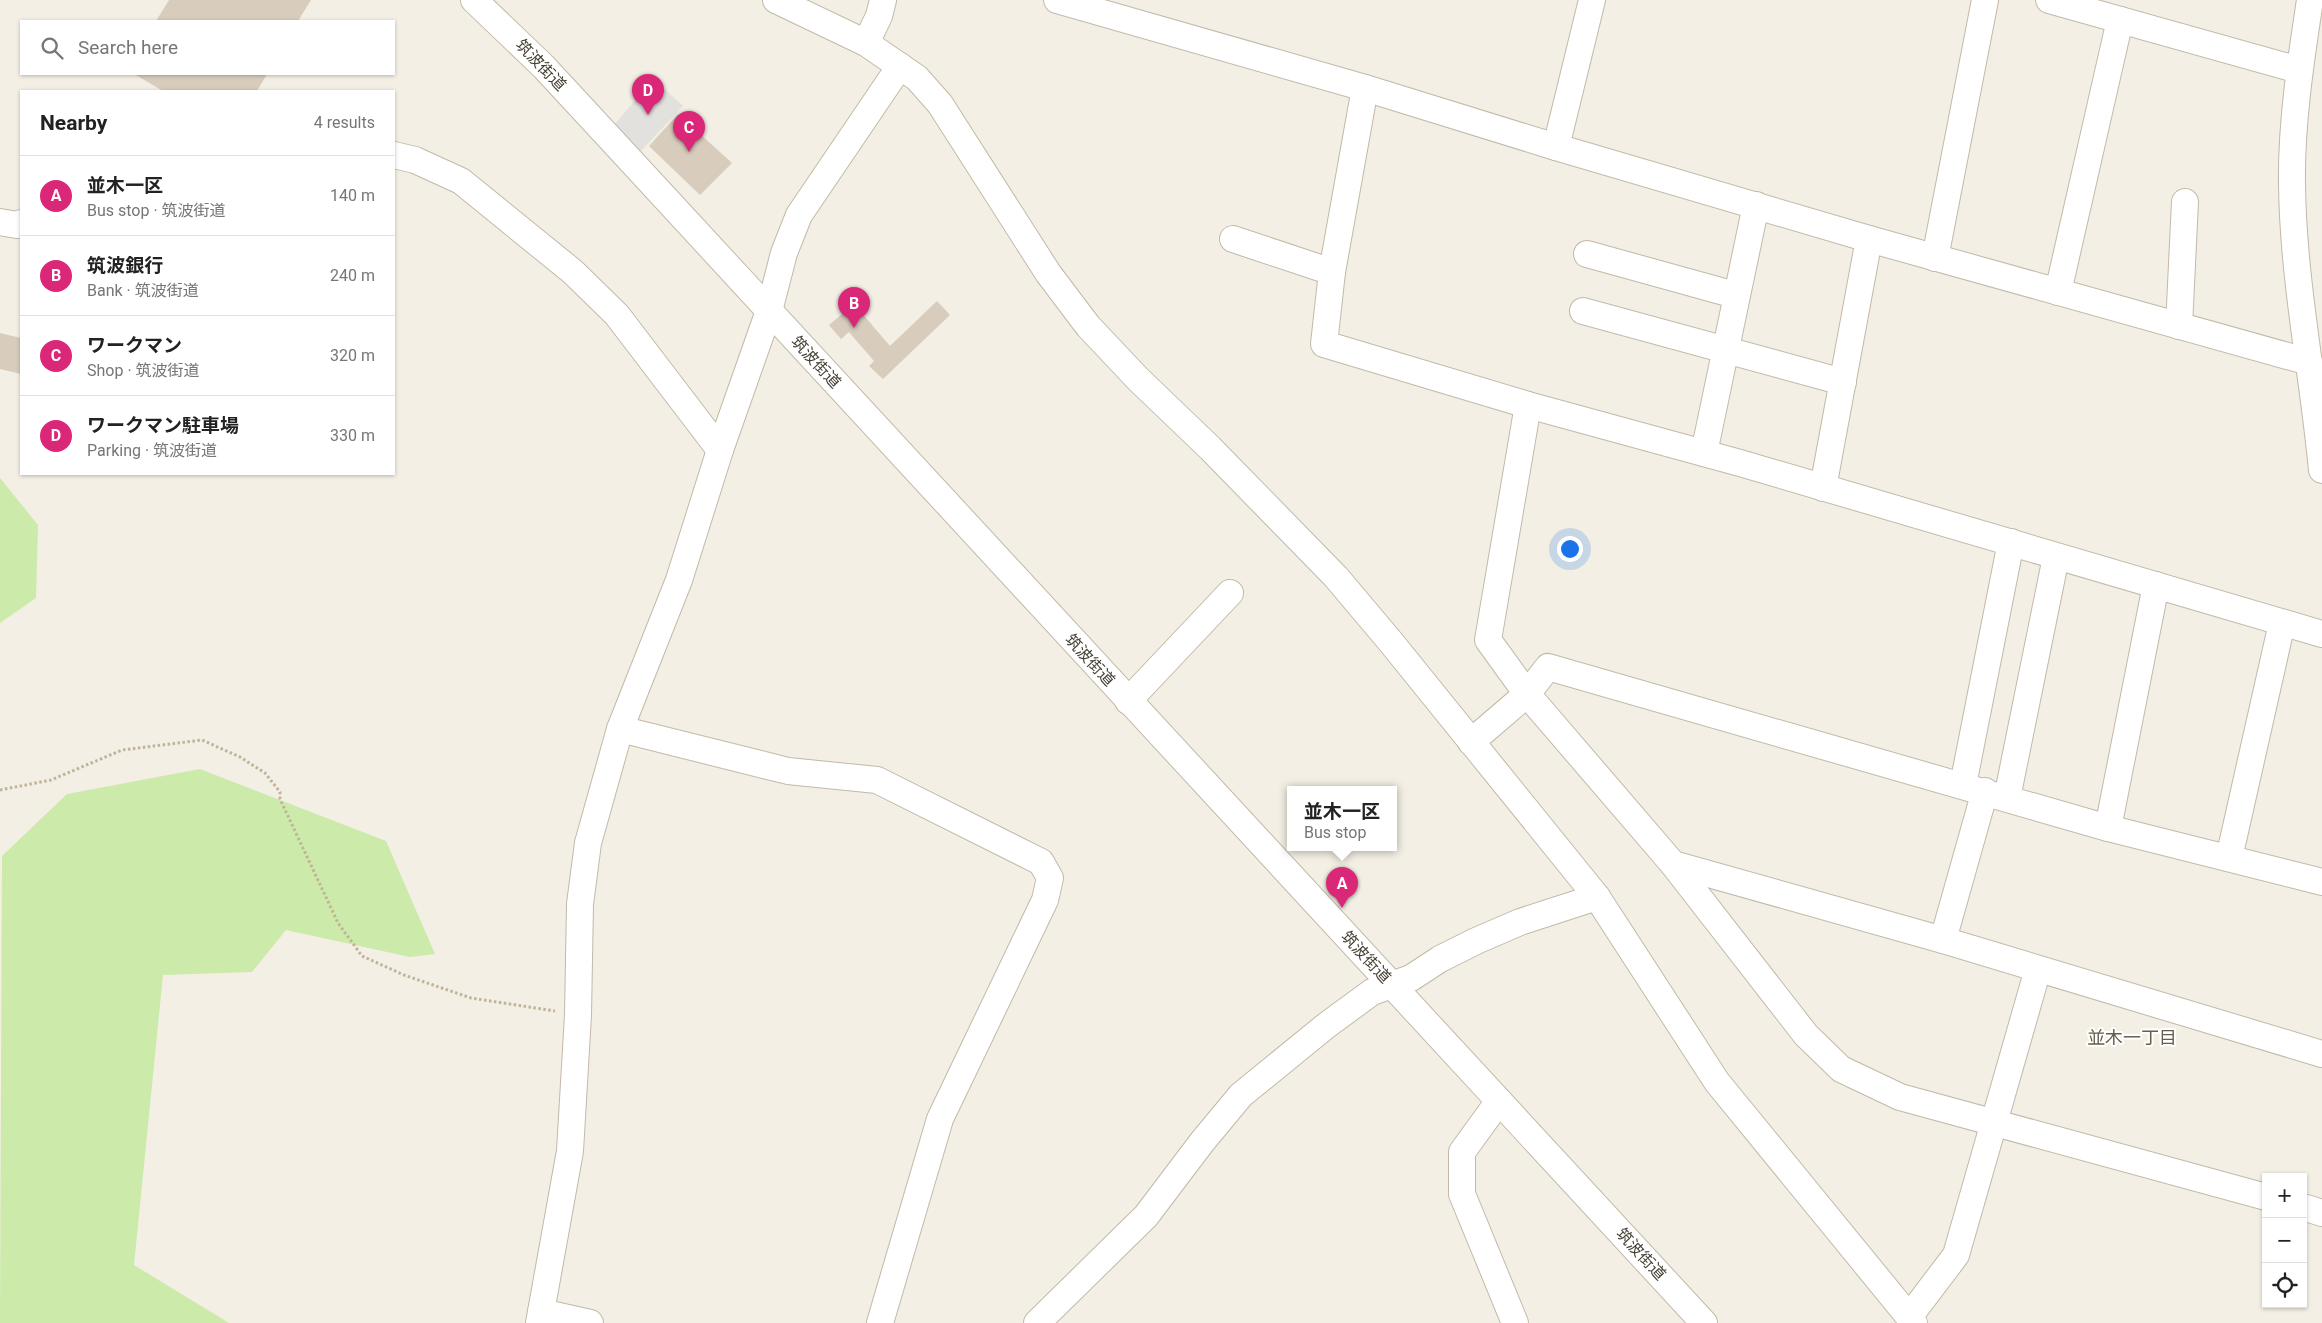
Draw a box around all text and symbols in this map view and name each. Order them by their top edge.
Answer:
search box [20,20,395,75]
icon: search [38,34,66,62]
street label: 筑波街道 [512,35,570,95]
text: Search here [78,36,178,59]
pin: D [632,74,664,115]
text: Nearby [40,111,107,135]
pin: C [673,111,705,152]
text: 4 results [314,113,375,132]
text: 並木一区 [87,174,163,197]
text: A [51,186,61,205]
text: 140 m [330,186,375,205]
text: Bus stop · 筑波街道 [87,201,226,220]
text: 筑波銀行 [87,254,163,277]
text: B [51,266,61,285]
text: 240 m [330,266,375,285]
text: Bank · 筑波街道 [87,281,199,300]
pin: B [838,287,870,328]
street label: 筑波街道 [787,332,845,392]
text: ワークマン [87,334,182,357]
text: C [51,346,61,365]
text: 320 m [330,346,375,365]
text: Shop · 筑波街道 [87,361,200,380]
text: ワークマン駐車場 [87,414,239,437]
text: D [51,426,61,445]
text: 330 m [330,426,375,445]
text: Parking · 筑波街道 [87,441,217,460]
your location [1557,536,1583,562]
street label: 筑波街道 [1061,630,1119,690]
popup [1287,786,1397,851]
text: 並木一区 [1304,800,1380,823]
text: Bus stop [1304,823,1366,842]
pin: A [1326,867,1358,908]
street label: 筑波街道 [1337,927,1395,987]
district label: 並木一丁目 [2087,1027,2177,1048]
map controls [2262,1173,2307,1308]
button: + [2262,1173,2307,1218]
button: − [2262,1218,2307,1263]
street label: 筑波街道 [1612,1224,1670,1284]
button: locate [2262,1263,2307,1308]

